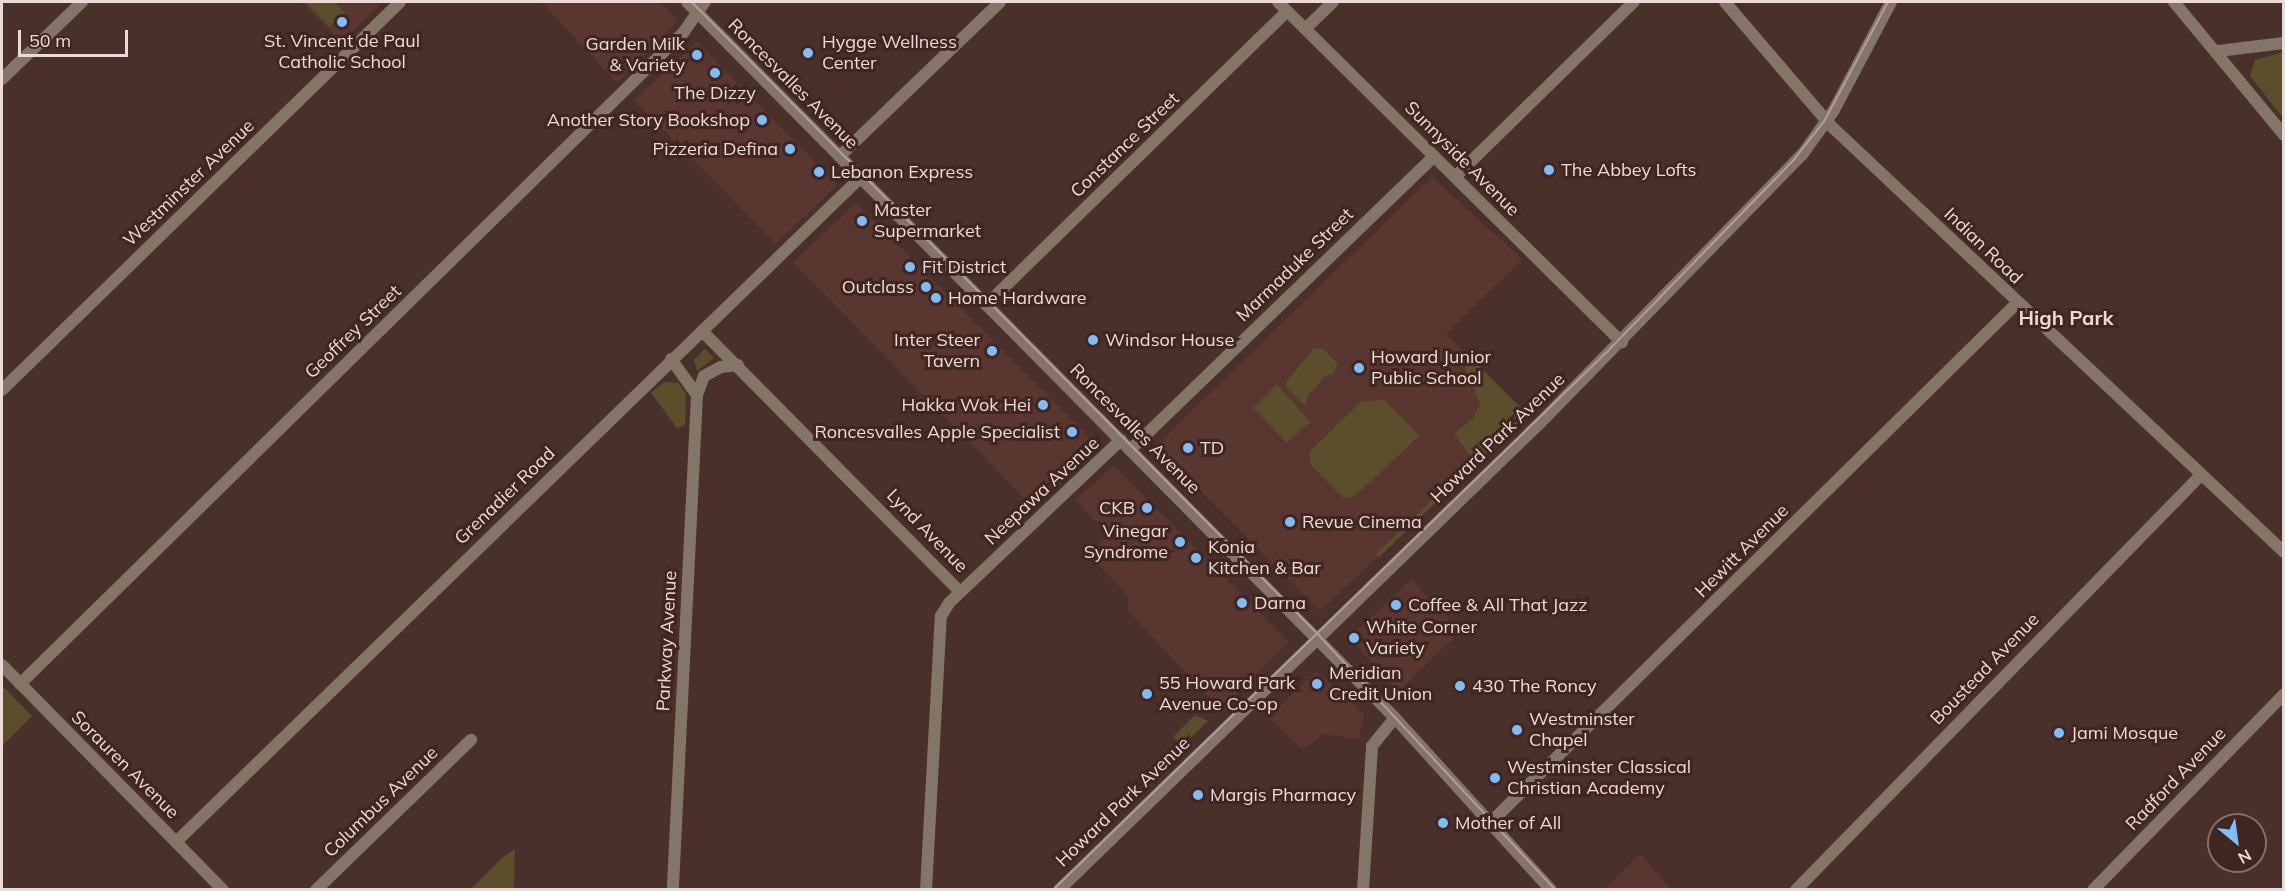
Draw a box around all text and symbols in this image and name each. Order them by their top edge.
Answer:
street label: Roncesvalles Avenue [723,14,863,154]
marker: St. Vincent de Paul Catholic School [335,15,349,29]
scale bar [21,18,130,56]
text: 50 m [29,29,71,52]
place label: St. Vincent de Paul Catholic School [264,31,420,74]
place label: Hygge Wellness Center [822,32,957,74]
place label: Garden Milk & Variety [586,34,685,76]
marker: Hygge Wellness Center [799,44,817,62]
marker: Garden Milk & Variety [690,48,704,62]
marker: The Dizzy [708,66,722,80]
place label: The Dizzy [674,82,756,104]
street label: Constance Street [1066,88,1184,202]
street label: Sunnyside Avenue [1400,97,1524,221]
place label: Another Story Bookshop [547,109,750,131]
marker: Another Story Bookshop [755,113,769,127]
street label: Westminster Avenue [119,115,259,251]
place label: Pizzeria Defina [652,138,778,160]
marker: Pizzeria Defina [783,142,797,156]
place label: The Abbey Lofts [1561,159,1696,181]
place label: Lebanon Express [831,161,973,183]
marker: The Abbey Lofts [1542,163,1556,177]
marker: Lebanon Express [812,165,826,179]
place label: Master Supermarket [874,200,981,242]
street label: Indian Road [1939,203,2027,289]
street label: Marmaduke Street [1232,204,1358,326]
marker: Master Supermarket [855,214,869,228]
place label: Fit District [922,256,1006,278]
marker: Fit District [903,260,917,274]
place label: Outclass [842,276,914,298]
marker: Outclass [919,280,933,294]
street label: Geoffrey Street [300,281,406,383]
place label: Home Hardware [948,287,1087,309]
marker: Home Hardware [929,291,943,305]
district label: High Park [2019,305,2113,329]
place label: Windsor House [1105,329,1234,351]
place label: Inter Steer Tavern [894,330,980,372]
marker: Windsor House [1086,333,1100,347]
marker: Inter Steer Tavern [985,344,999,358]
place label: Howard Junior Public School [1371,347,1491,389]
street label: Roncesvalles Avenue [1065,359,1205,499]
marker: Howard Junior Public School [1352,361,1366,375]
street label: Howard Park Avenue [1427,369,1569,507]
place label: Hakka Wok Hei [901,394,1031,416]
marker: Hakka Wok Hei [1036,398,1050,412]
place label: Roncesvalles Apple Specialist [814,421,1060,443]
marker: Roncesvalles Apple Specialist [1065,425,1079,439]
street label: Neepawa Avenue [980,433,1104,549]
place label: TD [1200,437,1224,459]
marker: TD [1181,441,1195,455]
street label: Grenadier Road [450,443,560,549]
street label: Lynd Avenue [882,485,972,577]
place label: CKB [1099,497,1135,519]
street label: Hewitt Avenue [1691,500,1793,602]
marker: CKB [1140,501,1154,515]
place label: Revue Cinema [1302,511,1422,533]
marker: Revue Cinema [1283,515,1297,529]
place label: Vinegar Syndrome [1084,521,1168,564]
marker: Vinegar Syndrome [1173,535,1187,549]
place label: Konia Kitchen & Bar [1208,537,1321,580]
marker: Konia Kitchen & Bar [1189,551,1203,565]
street label: Parkway Avenue [653,570,681,712]
place label: Darna [1254,592,1306,614]
place label: Coffee & All That Jazz [1408,594,1588,616]
marker: Darna [1235,596,1249,610]
marker: Coffee & All That Jazz [1389,598,1403,612]
street label: Boustead Avenue [1926,609,2044,729]
place label: White Corner Variety [1366,617,1477,660]
marker: White Corner Variety [1347,631,1361,645]
place label: Meridian Credit Union [1329,663,1432,706]
place label: 55 Howard Park Avenue Co-op [1159,673,1295,716]
place label: 430 The Roncy [1472,675,1597,697]
marker: Meridian Credit Union [1310,677,1324,691]
marker: 430 The Roncy [1453,679,1467,693]
marker: 55 Howard Park Avenue Co-op [1140,687,1154,701]
street label: Sorauren Avenue [67,707,183,823]
place label: Westminster Chapel [1529,709,1635,752]
place label: Jami Mosque [2071,722,2178,744]
marker: Westminster Chapel [1510,723,1524,737]
street label: Radford Avenue [2121,723,2231,835]
marker: Jami Mosque [2052,726,2066,740]
street label: Howard Park Avenue [1052,733,1194,871]
street label: Columbus Avenue [320,742,442,862]
place label: Westminster Classical Christian Academy [1507,757,1691,800]
marker: Westminster Classical Christian Academy [1488,771,1502,785]
place label: Margis Pharmacy [1210,784,1356,806]
marker: Margis Pharmacy [1191,788,1205,802]
place label: Mother of All [1455,812,1561,834]
north arrow [2207,813,2267,873]
marker: Mother of All [1436,816,1450,830]
text: N [2235,845,2255,869]

